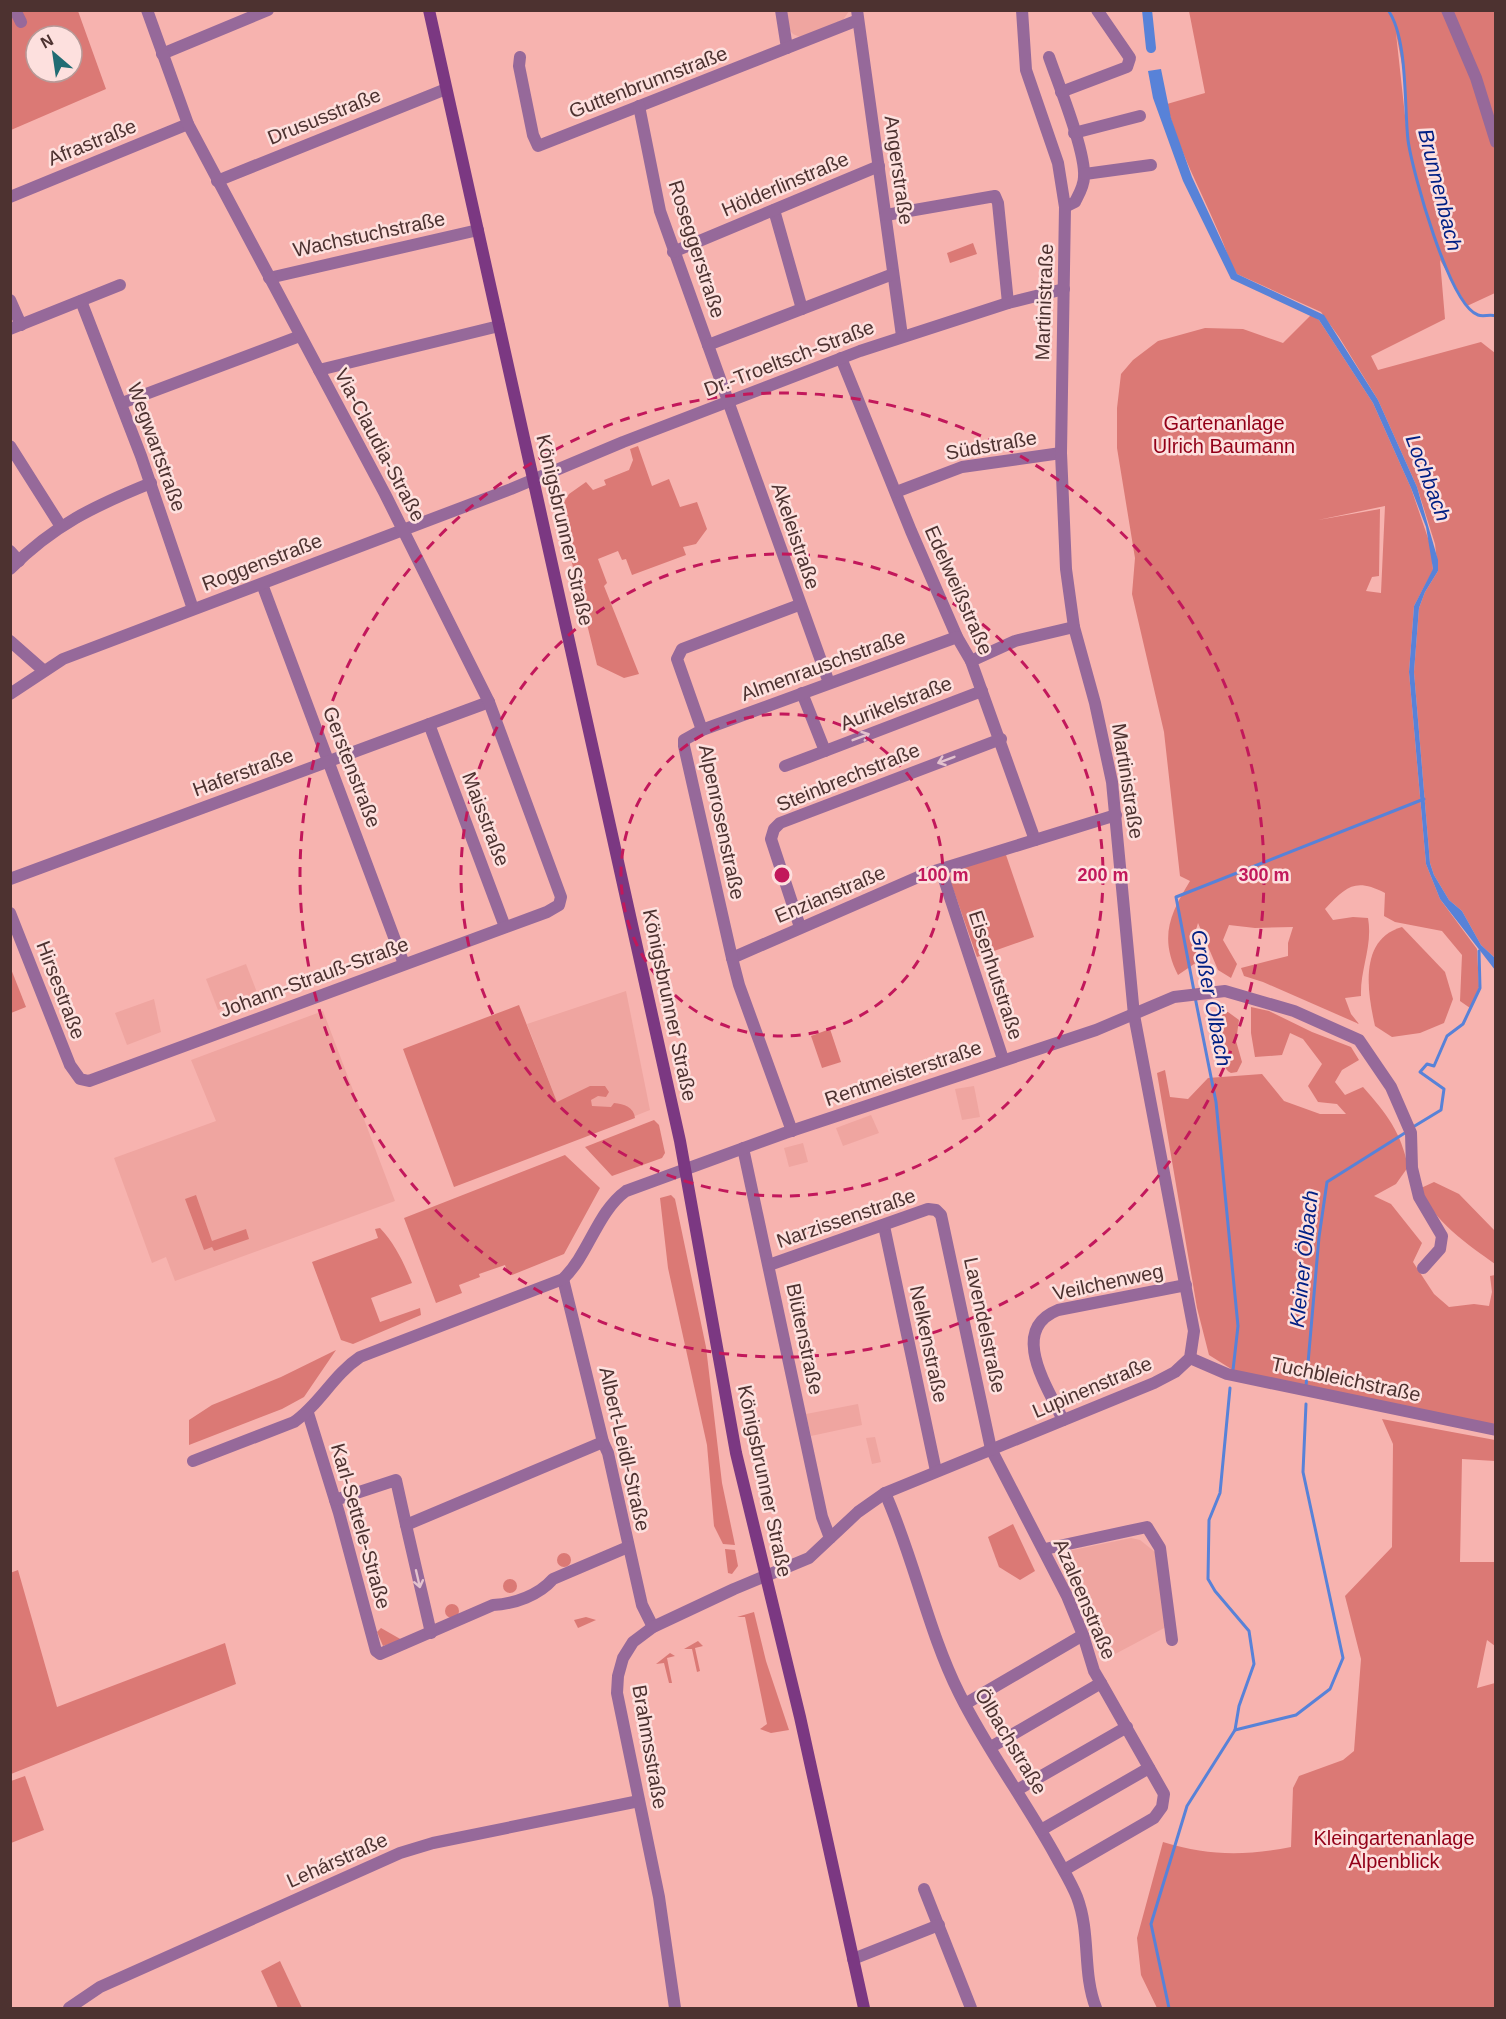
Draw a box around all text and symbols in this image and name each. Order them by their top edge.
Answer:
north arrow [24,24,84,84]
text: N [38,31,56,52]
street label: Guttenbrunnstraße [566,42,730,122]
street label: Drususstraße [264,83,384,149]
street label: Afrastraße [45,114,139,170]
street label: Angerstraße [880,114,918,226]
water label: Brunnenbach [1414,126,1467,253]
street label: Hölderlinstraße [718,147,852,221]
street label: Roseggerstraße [664,177,730,321]
street label: Wachstuchstraße [291,207,447,261]
street label: Martinistraße [1031,243,1057,361]
street label: Dr.-Troeltsch-Straße [701,315,877,401]
street label: Via-Claudia-Straße [330,365,430,525]
street label: Wegwartstraße [124,380,190,514]
park label: Gartenanlage Ulrich Baumann [1153,412,1295,457]
street label: Südstraße [944,426,1038,464]
water label: Lochbach [1401,431,1456,524]
street label: Königsbrunner Straße [532,432,598,628]
street label: Akeleistraße [768,480,824,592]
street label: Edelweißstraße [921,522,997,658]
street label: Roggenstraße [199,529,325,595]
street label: Almenrauschstraße [738,625,908,705]
street label: Aurikelstraße [837,672,955,734]
street label: Gerstenstraße [319,703,385,831]
street label: Martinistraße [1108,722,1148,840]
one-way arrow [851,731,870,742]
street label: Steinbrechstraße [773,738,923,816]
street label: Alpenrosenstraße [695,743,749,901]
street label: Haferstraße [190,744,296,800]
one-way arrow [937,755,956,766]
street label: Maisstraße [458,769,514,869]
street label: Enzianstraße [771,861,889,927]
centre of rings [772,865,792,885]
text: 100 m [917,865,969,885]
text: 200 m [1077,865,1129,885]
text: 300 m [1238,865,1290,885]
street label: Königsbrunner Straße [639,907,701,1103]
street label: Eisenhutstraße [965,908,1027,1042]
water label: Großer Ölbach [1187,928,1236,1068]
street label: Johann-Strauß-Straße [217,933,411,1021]
street label: Hirsestraße [32,938,90,1042]
street label: Rentmeisterstraße [822,1036,984,1110]
street label: Narzissenstraße [774,1184,918,1252]
water label: Kleiner Ölbach [1285,1189,1322,1329]
street label: Lavendelstraße [960,1255,1010,1395]
street label: Veilchenweg [1051,1260,1165,1304]
street label: Blütenstraße [782,1281,828,1397]
street label: Nelkenstraße [906,1284,952,1404]
street label: Lupinenstraße [1029,1352,1155,1422]
street label: Tuchbleichstraße [1269,1352,1423,1406]
street label: Albert-Leidl-Straße [595,1365,655,1533]
street label: Königsbrunner Straße [734,1383,796,1579]
street label: Karl-Settele-Straße [327,1441,395,1611]
street label: Azaleenstraße [1050,1535,1120,1663]
one-way arrow [413,1569,425,1588]
street label: Brahmsstraße [628,1683,672,1811]
street label: Ölbachstraße [971,1684,1051,1798]
park label: Kleingartenanlage Alpenblick [1313,1827,1475,1872]
street label: Lehárstraße [283,1828,391,1892]

